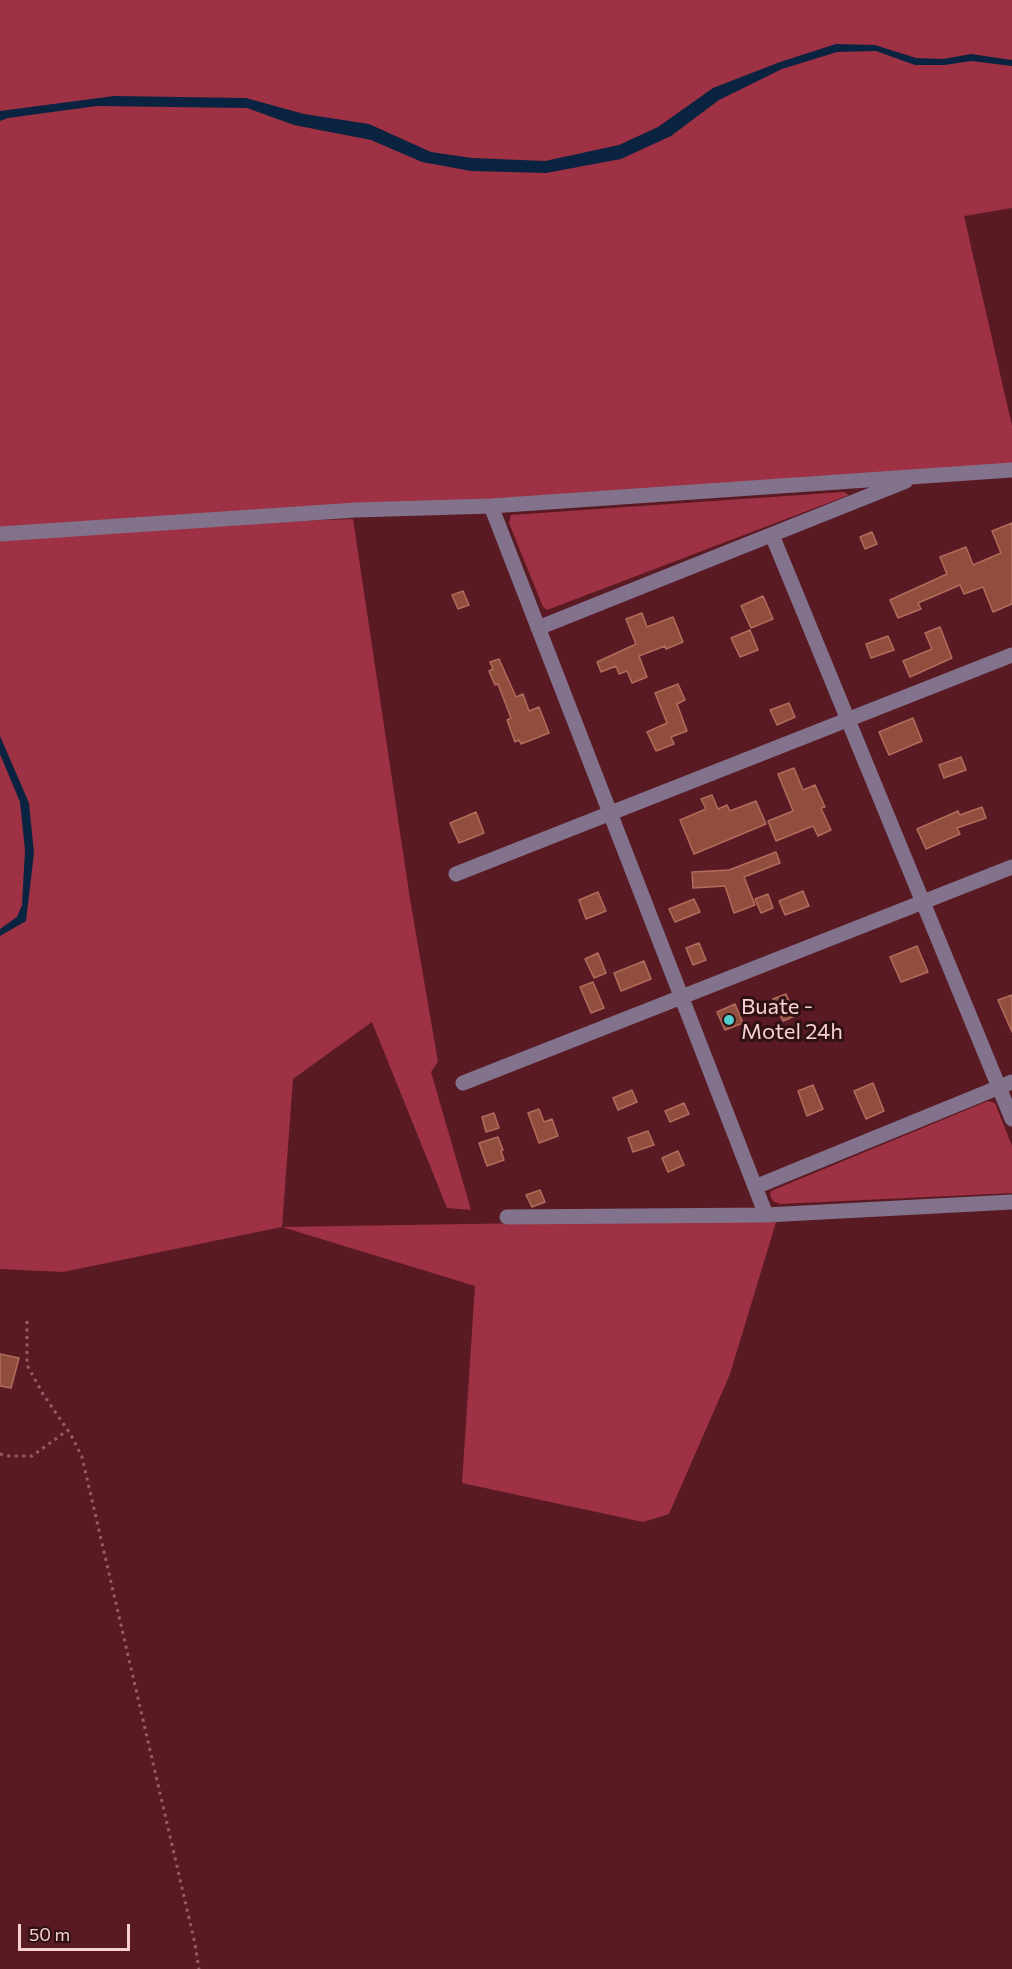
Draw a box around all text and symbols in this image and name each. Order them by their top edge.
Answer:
place label: Buate - Motel 24h [741,994,843,1046]
marker: Buate - Motel 24h [722,1013,736,1027]
scale bar [21,1912,134,1950]
text: 50 m [29,1923,70,1945]

